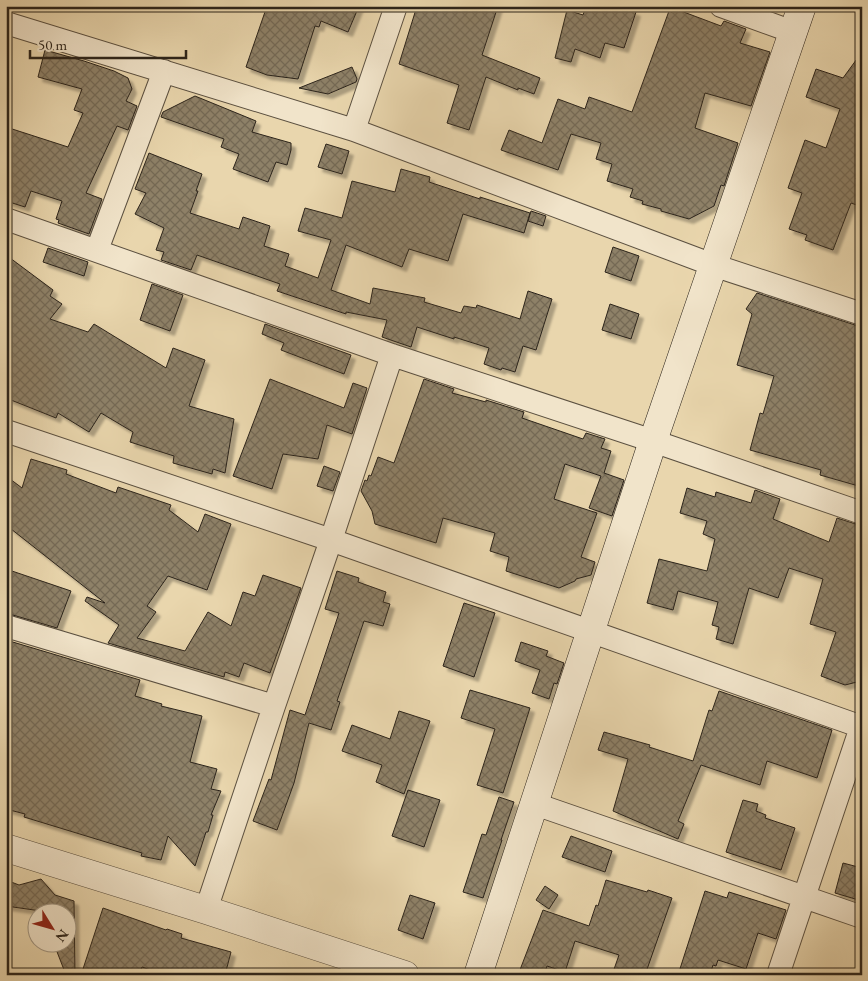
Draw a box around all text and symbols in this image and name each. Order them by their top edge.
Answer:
scale bar [30,28,186,60]
text: 50 m [38,35,67,54]
north arrow [28,904,78,954]
text: N [51,926,73,946]

